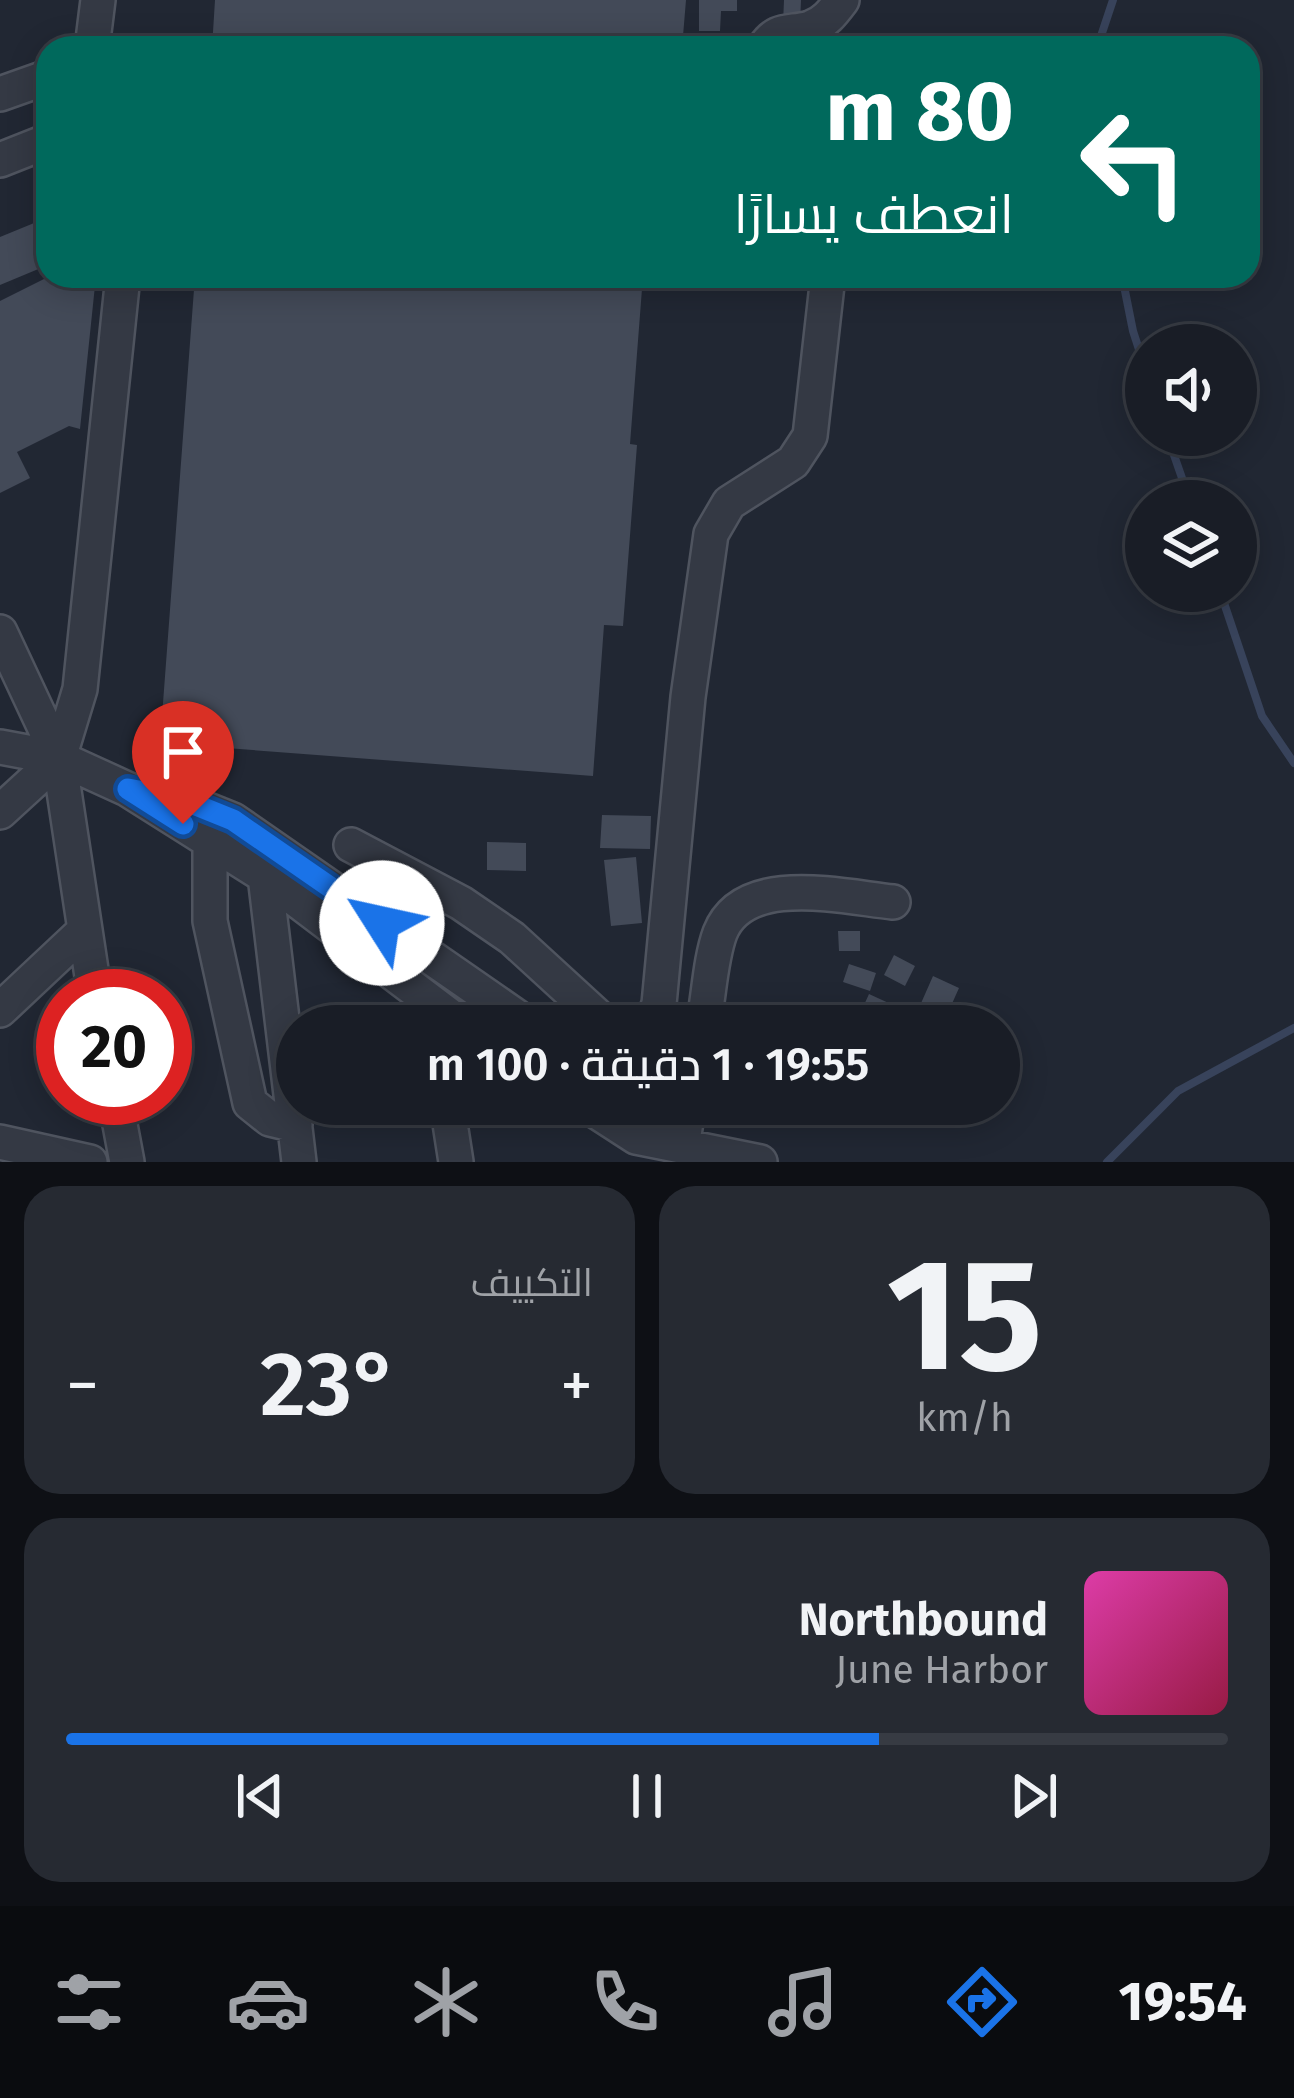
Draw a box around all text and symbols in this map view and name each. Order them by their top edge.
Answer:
text: 80 m [825,61,1014,162]
icon: left [1056,84,1212,240]
text: انعطف يسارًا [733,183,1014,247]
map controls [1125,324,1257,612]
button: sound [1125,324,1257,456]
button: layers [1125,480,1257,612]
pin [132,701,234,824]
icon: arrive [150,719,216,785]
position arrow [319,860,445,986]
speed limit sign: 20 [36,969,192,1125]
text: 19:55 · 1 دقيقة · 100 m [427,1038,869,1092]
text: 15 [887,1223,1043,1410]
text: التكييف [471,1260,593,1306]
text: 23° [260,1331,399,1439]
text: − [66,1346,99,1425]
text: + [560,1346,593,1425]
text: km/h [916,1395,1013,1441]
text: Northbound [799,1593,1048,1647]
text: June Harbor [835,1647,1048,1693]
icon: previous [227,1763,293,1829]
icon: pause [614,1763,680,1829]
icon: next [1001,1763,1067,1829]
icon: filters [47,1960,131,2044]
icon: car [226,1960,310,2044]
icon: climate [404,1960,488,2044]
icon: phone [583,1960,667,2044]
icon: music [761,1960,845,2044]
icon: directions [940,1960,1024,2044]
text: 19:54 [1119,1970,1247,2034]

